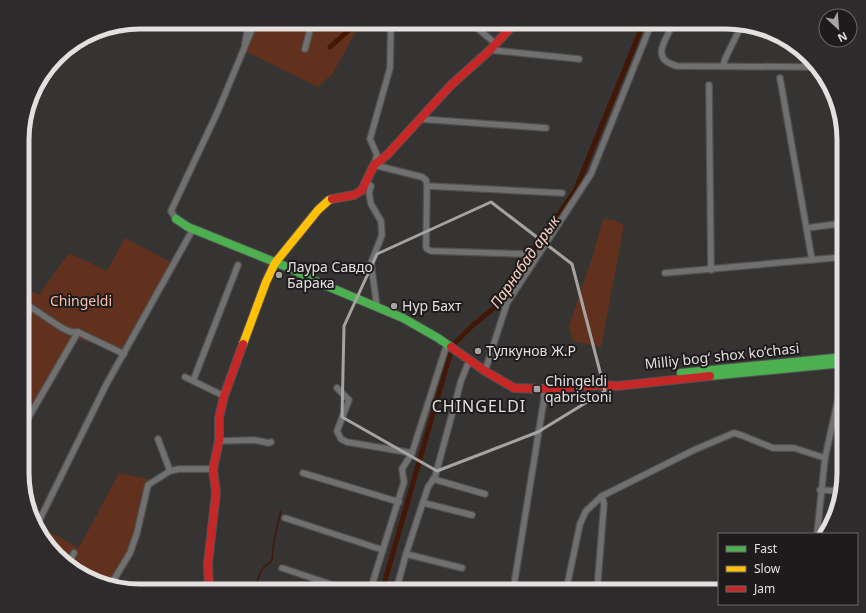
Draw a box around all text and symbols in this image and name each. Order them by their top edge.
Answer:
north arrow [818,8,858,48]
text: N [835,29,850,46]
water label: Парнабад арык [485,210,564,312]
place label: Лаура Савдо Барака [287,257,373,292]
marker: Лаура Савдо Барака [274,270,284,280]
park label: Chingeldi [50,291,112,310]
place label: Нур Бахт [402,296,462,315]
marker: Нур Бахт [389,301,399,311]
street label: Milliy bog‘ shox ko‘chasi [644,338,800,373]
place label: Тулкунов Ж.Р [486,341,576,360]
marker: Тулкунов Ж.Р [473,346,483,356]
place label: Chingeldi qabristoni [545,371,612,406]
marker: Chingeldi qabristoni [532,384,542,394]
district label: CHINGELDI [432,395,526,417]
legend [718,533,858,605]
text: Fast [754,540,778,557]
text: Slow [754,560,781,577]
text: Jam [753,580,775,597]

